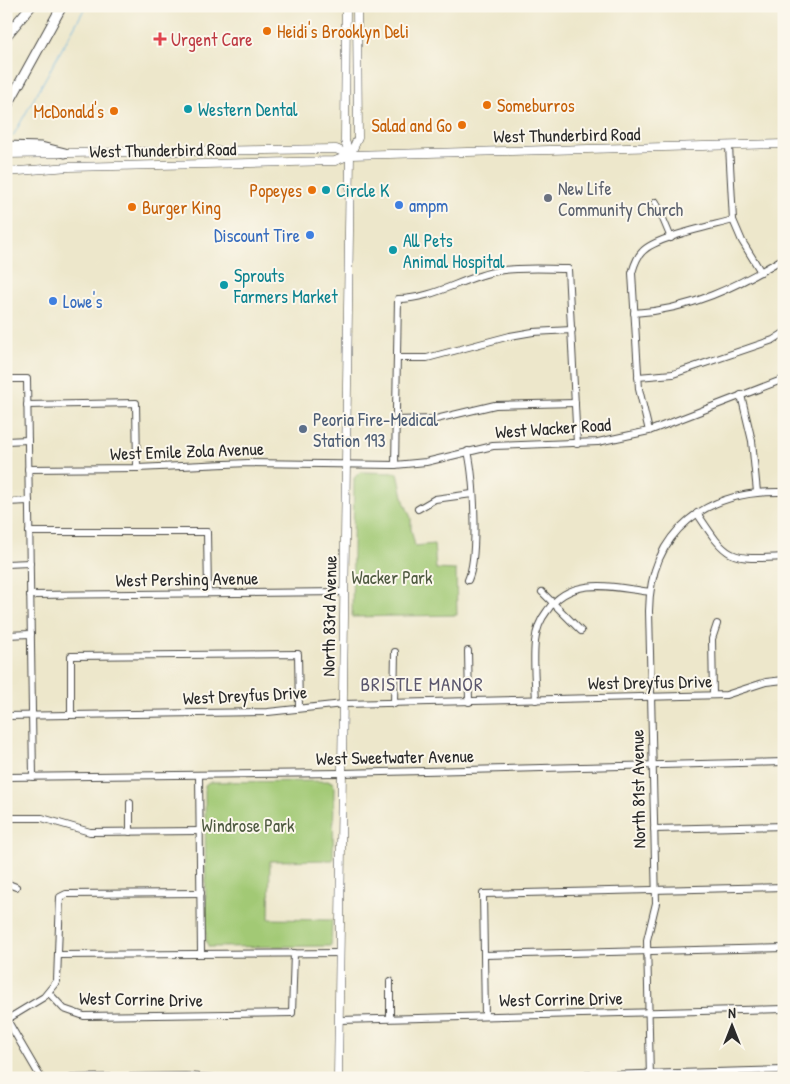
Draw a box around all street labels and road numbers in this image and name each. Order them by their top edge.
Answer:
street label: West Thunderbird Road [493,121,641,149]
street label: West Thunderbird Road [89,136,237,164]
street label: West Wacker Road [494,411,612,445]
street label: West Emile Zola Avenue [110,436,264,466]
street label: North 83rd Avenue [315,555,343,677]
street label: West Pershing Avenue [115,565,259,593]
street label: West Dreyfus Drive [588,668,712,696]
street label: West Dreyfus Drive [182,679,308,711]
street label: North 81st Avenue [624,729,652,849]
street label: West Sweetwater Avenue [316,743,474,771]
street label: West Corrine Drive [79,985,203,1013]
street label: West Corrine Drive [499,985,623,1013]

